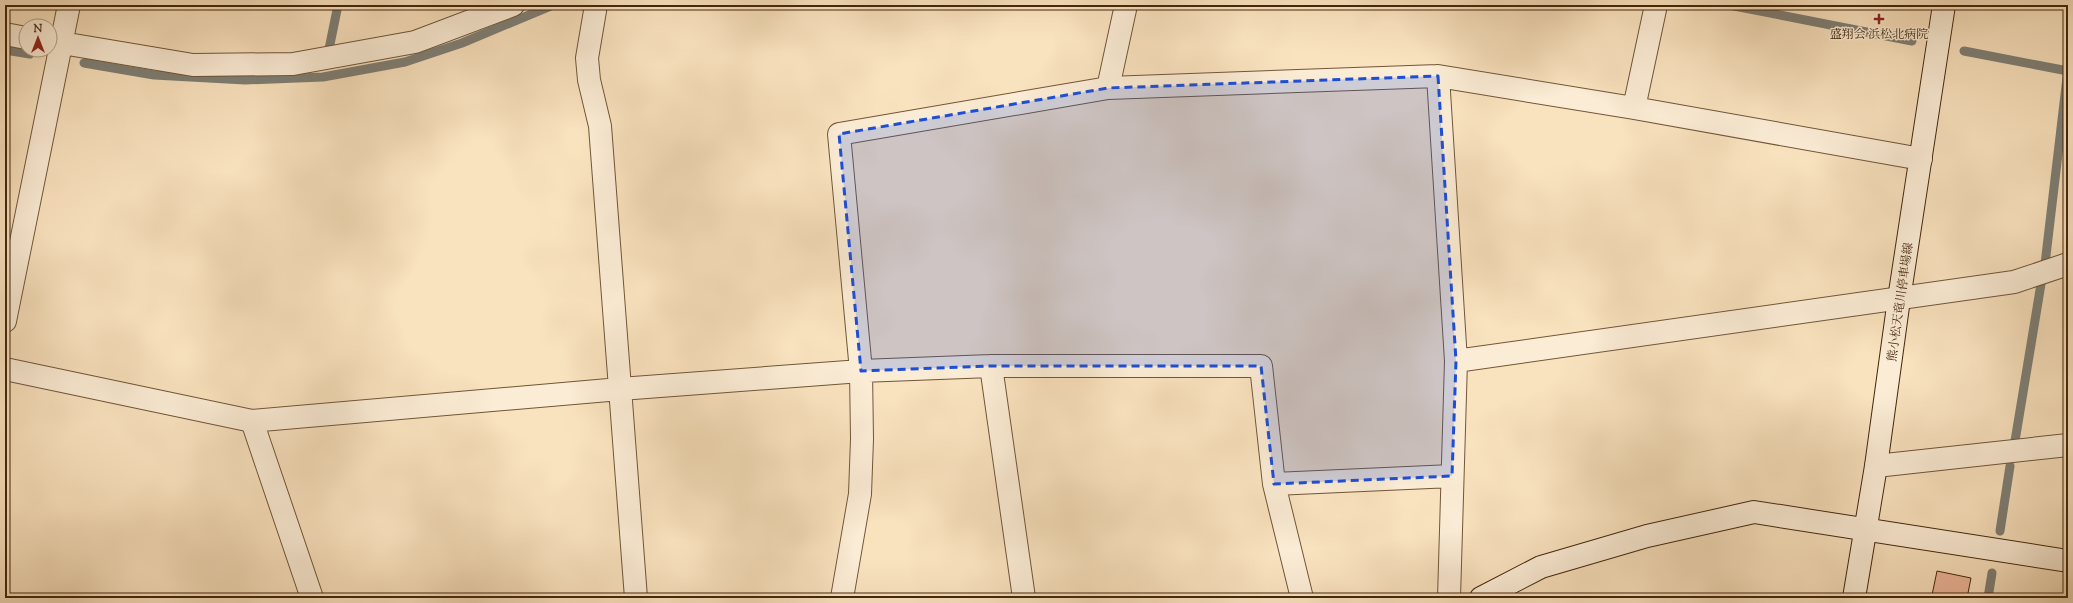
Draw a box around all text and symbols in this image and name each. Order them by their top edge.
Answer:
marker: 盛翔会 浜松北病院 [1873,13,1885,25]
north arrow [18,18,58,58]
text: N [33,21,43,37]
place label: 盛翔会 浜松北病院 [1830,26,1928,44]
street label: 熊小松天竜川停車場線 [1884,241,1918,363]

